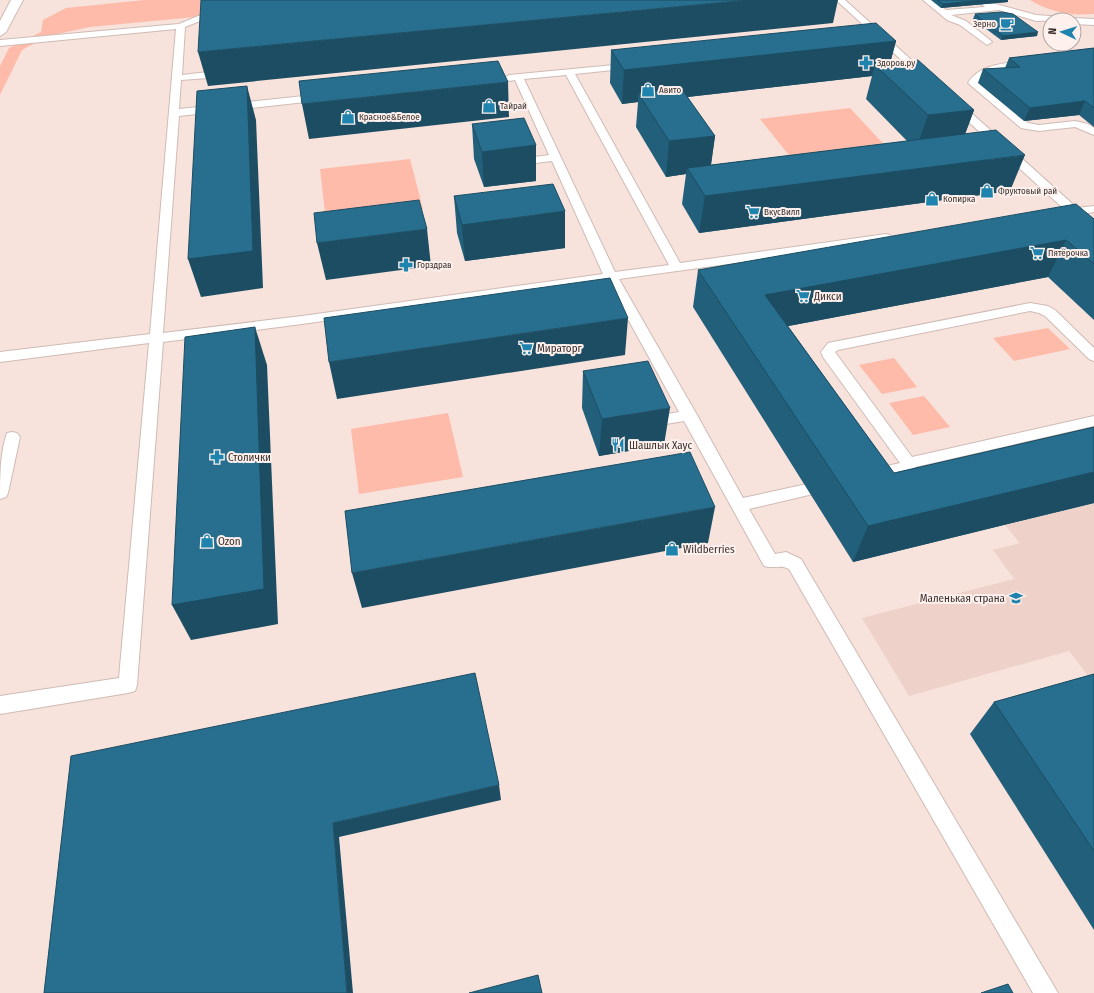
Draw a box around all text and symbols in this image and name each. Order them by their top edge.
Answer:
north arrow [1042,12,1082,52]
cafe icon: Зерно [999,16,1015,32]
place label: Зерно [973,19,996,29]
text: N [1046,28,1059,35]
pharmacy icon: Здоров.ру [858,55,874,71]
place label: Здоров.ру [877,58,915,68]
shop icon: Авито [640,82,656,98]
place label: Авито [659,85,682,95]
shop icon: Тайрай [481,98,497,114]
place label: Тайрай [500,101,527,111]
shop icon: Красное&Белое [340,109,356,125]
place label: Красное&Белое [359,112,420,122]
shop icon: Фруктовый рай [979,183,995,199]
place label: Фруктовый рай [998,186,1057,196]
shop icon: Копирка [924,191,940,207]
place label: Копирка [943,194,976,204]
supermarket icon: ВкусВилл [745,204,761,220]
place label: ВкусВилл [764,207,800,217]
supermarket icon: Пятёрочка [1029,245,1045,261]
place label: Пятёрочка [1048,248,1089,258]
pharmacy icon: Горздрав [398,257,414,273]
place label: Горздрав [417,260,452,270]
supermarket icon: Дикси [795,288,811,304]
place label: Дикси [813,290,842,303]
supermarket icon: Мираторг [518,340,534,356]
place label: Мираторг [537,342,582,355]
restaurant icon: Шашлык Хаус [610,437,626,453]
place label: Шашлык Хаус [629,439,692,452]
pharmacy icon: Столички [209,449,225,465]
place label: Столички [228,451,271,464]
shop icon: Ozon [199,533,215,549]
place label: Ozon [218,535,241,548]
shop icon: Wildberries [664,541,680,557]
place label: Wildberries [683,543,735,556]
school or university icon: Маленькая страна [1008,590,1024,606]
place label: Маленькая страна [920,592,1005,605]

